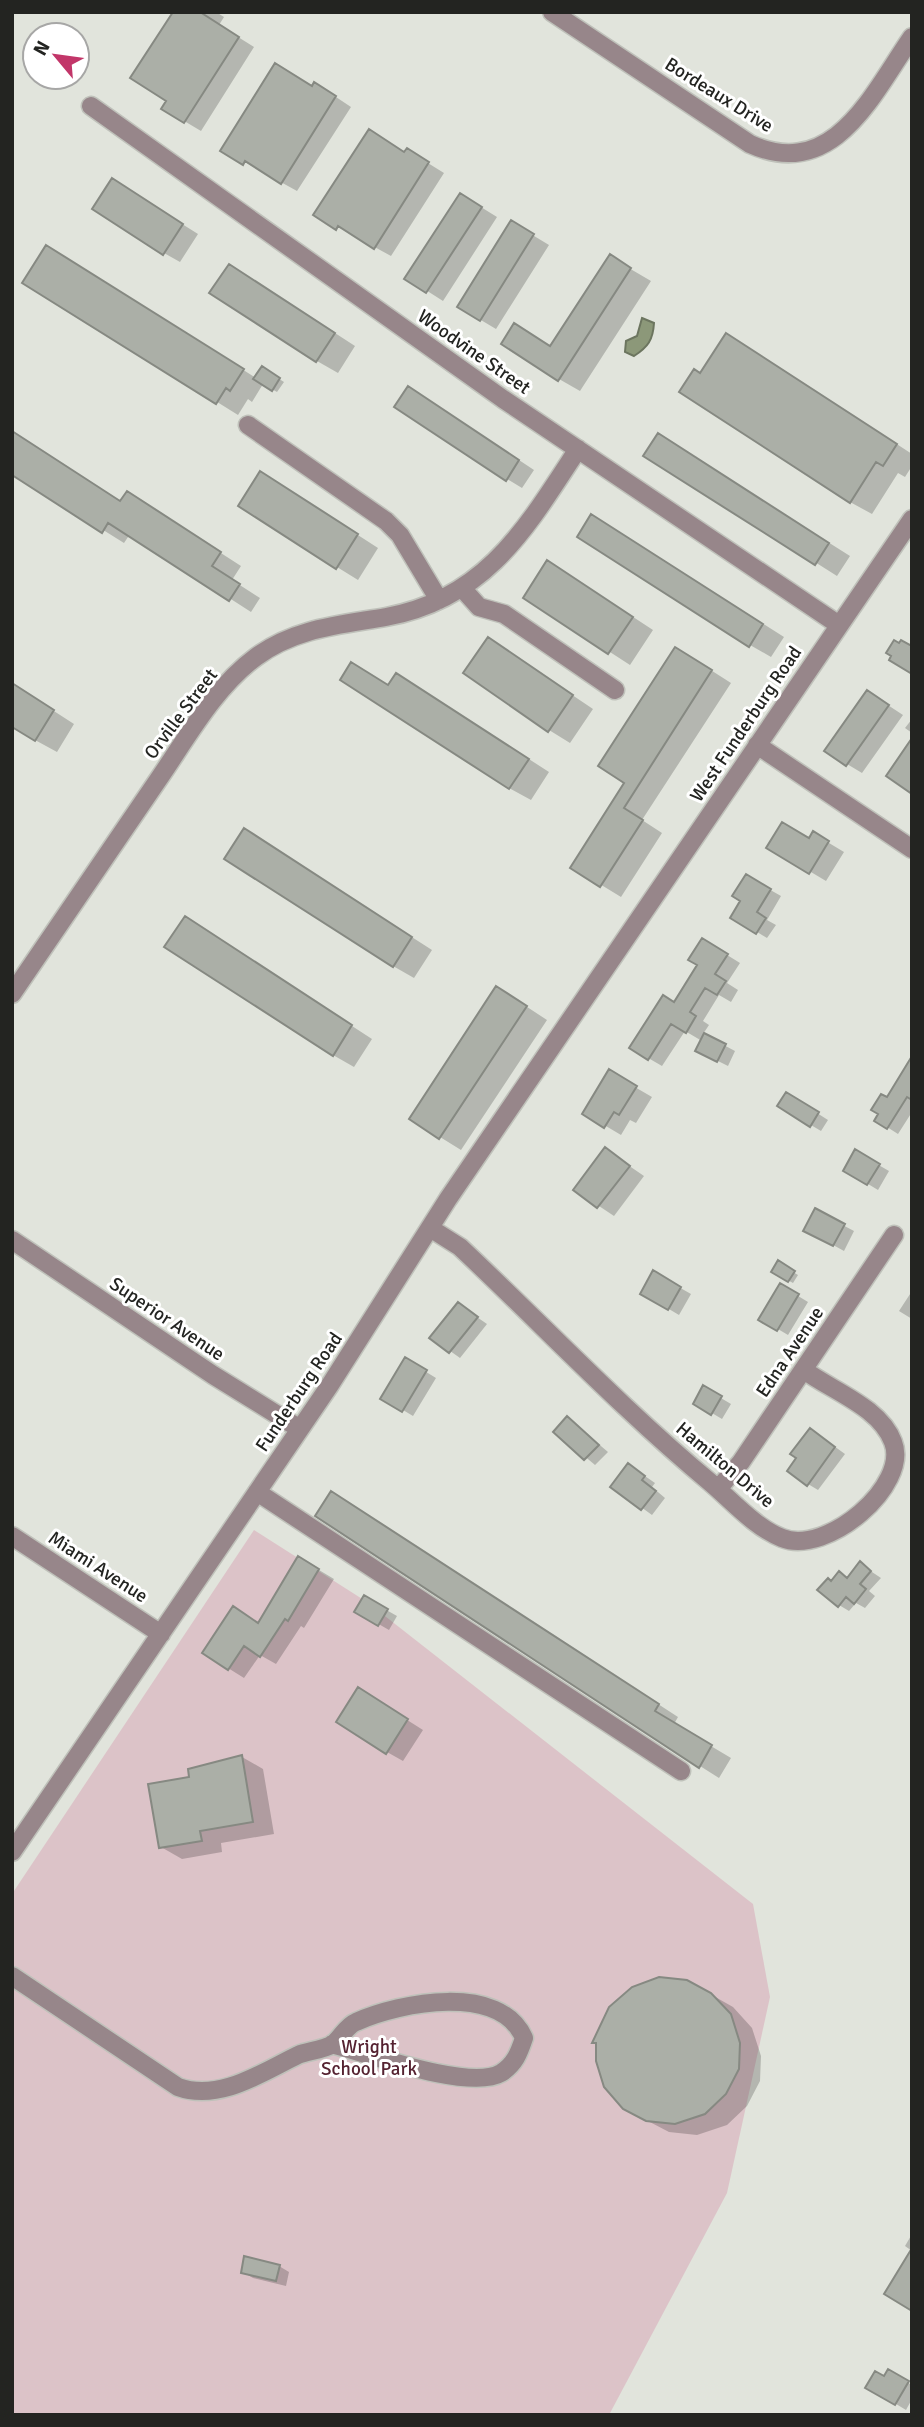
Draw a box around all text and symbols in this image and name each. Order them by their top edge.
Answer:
north arrow [21,21,91,91]
text: N [28,37,56,60]
street label: Bordeaux Drive [660,52,778,138]
street label: Woodvine Street [413,304,535,400]
street label: West Funderburg Road [685,641,807,807]
street label: Orville Street [139,664,223,764]
street label: Superior Avenue [105,1272,229,1366]
street label: Edna Avenue [751,1302,829,1402]
street label: Funderburg Road [250,1328,348,1456]
street label: Hamilton Drive [671,1417,779,1513]
street label: Miami Avenue [44,1526,152,1608]
park label: Wright School Park [321,2035,417,2081]

